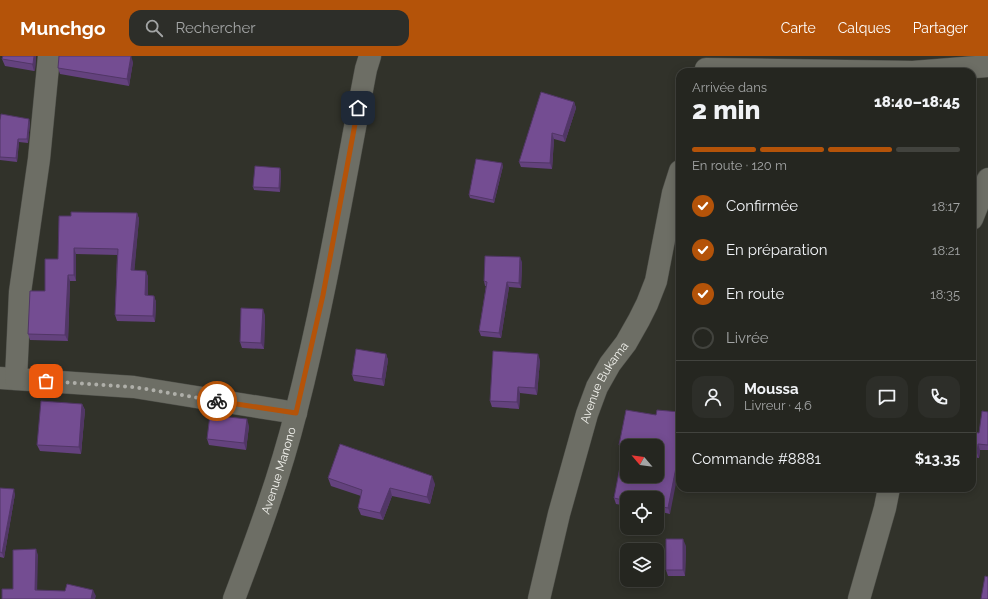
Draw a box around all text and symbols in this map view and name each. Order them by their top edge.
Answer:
search box [129,10,409,46]
text: Munchgo [20,17,105,39]
icon: search [143,17,165,39]
text: Rechercher [175,19,256,37]
text: Carte [781,20,816,36]
text: Calques [838,20,891,36]
text: Partager [913,20,968,36]
text: Arrivée dans [692,80,767,95]
pin [341,91,375,125]
text: 18:40–18:45 [874,93,960,111]
text: 2 min [692,95,760,125]
icon: home [347,97,369,119]
text: En route · 120 m [692,158,787,173]
icon: check [692,195,714,217]
text: Confirmée [726,197,798,215]
text: 18:17 [932,199,960,214]
icon: check [692,239,714,261]
text: En préparation [726,241,827,259]
text: 18:21 [932,243,960,258]
icon: check [692,283,714,305]
text: En route [726,285,784,303]
text: 18:35 [930,287,960,302]
text: Livrée [726,329,769,347]
street label: Avenue Bukama [578,339,631,425]
pin [29,364,63,398]
icon: bag [35,370,57,392]
button: person [692,376,734,418]
button: chat [866,376,908,418]
button: phone [918,376,960,418]
text: Moussa [744,380,799,398]
courier [197,381,237,421]
icon: bike [206,390,228,412]
text: Livreur · 4.6 [744,398,812,413]
street label: Avenue Manono [259,426,299,516]
north arrow [620,439,664,483]
map controls [620,439,664,587]
text: Commande #8881 [692,450,821,468]
text: $13.35 [915,450,960,468]
button: locate [620,491,664,535]
button: layers [620,543,664,587]

